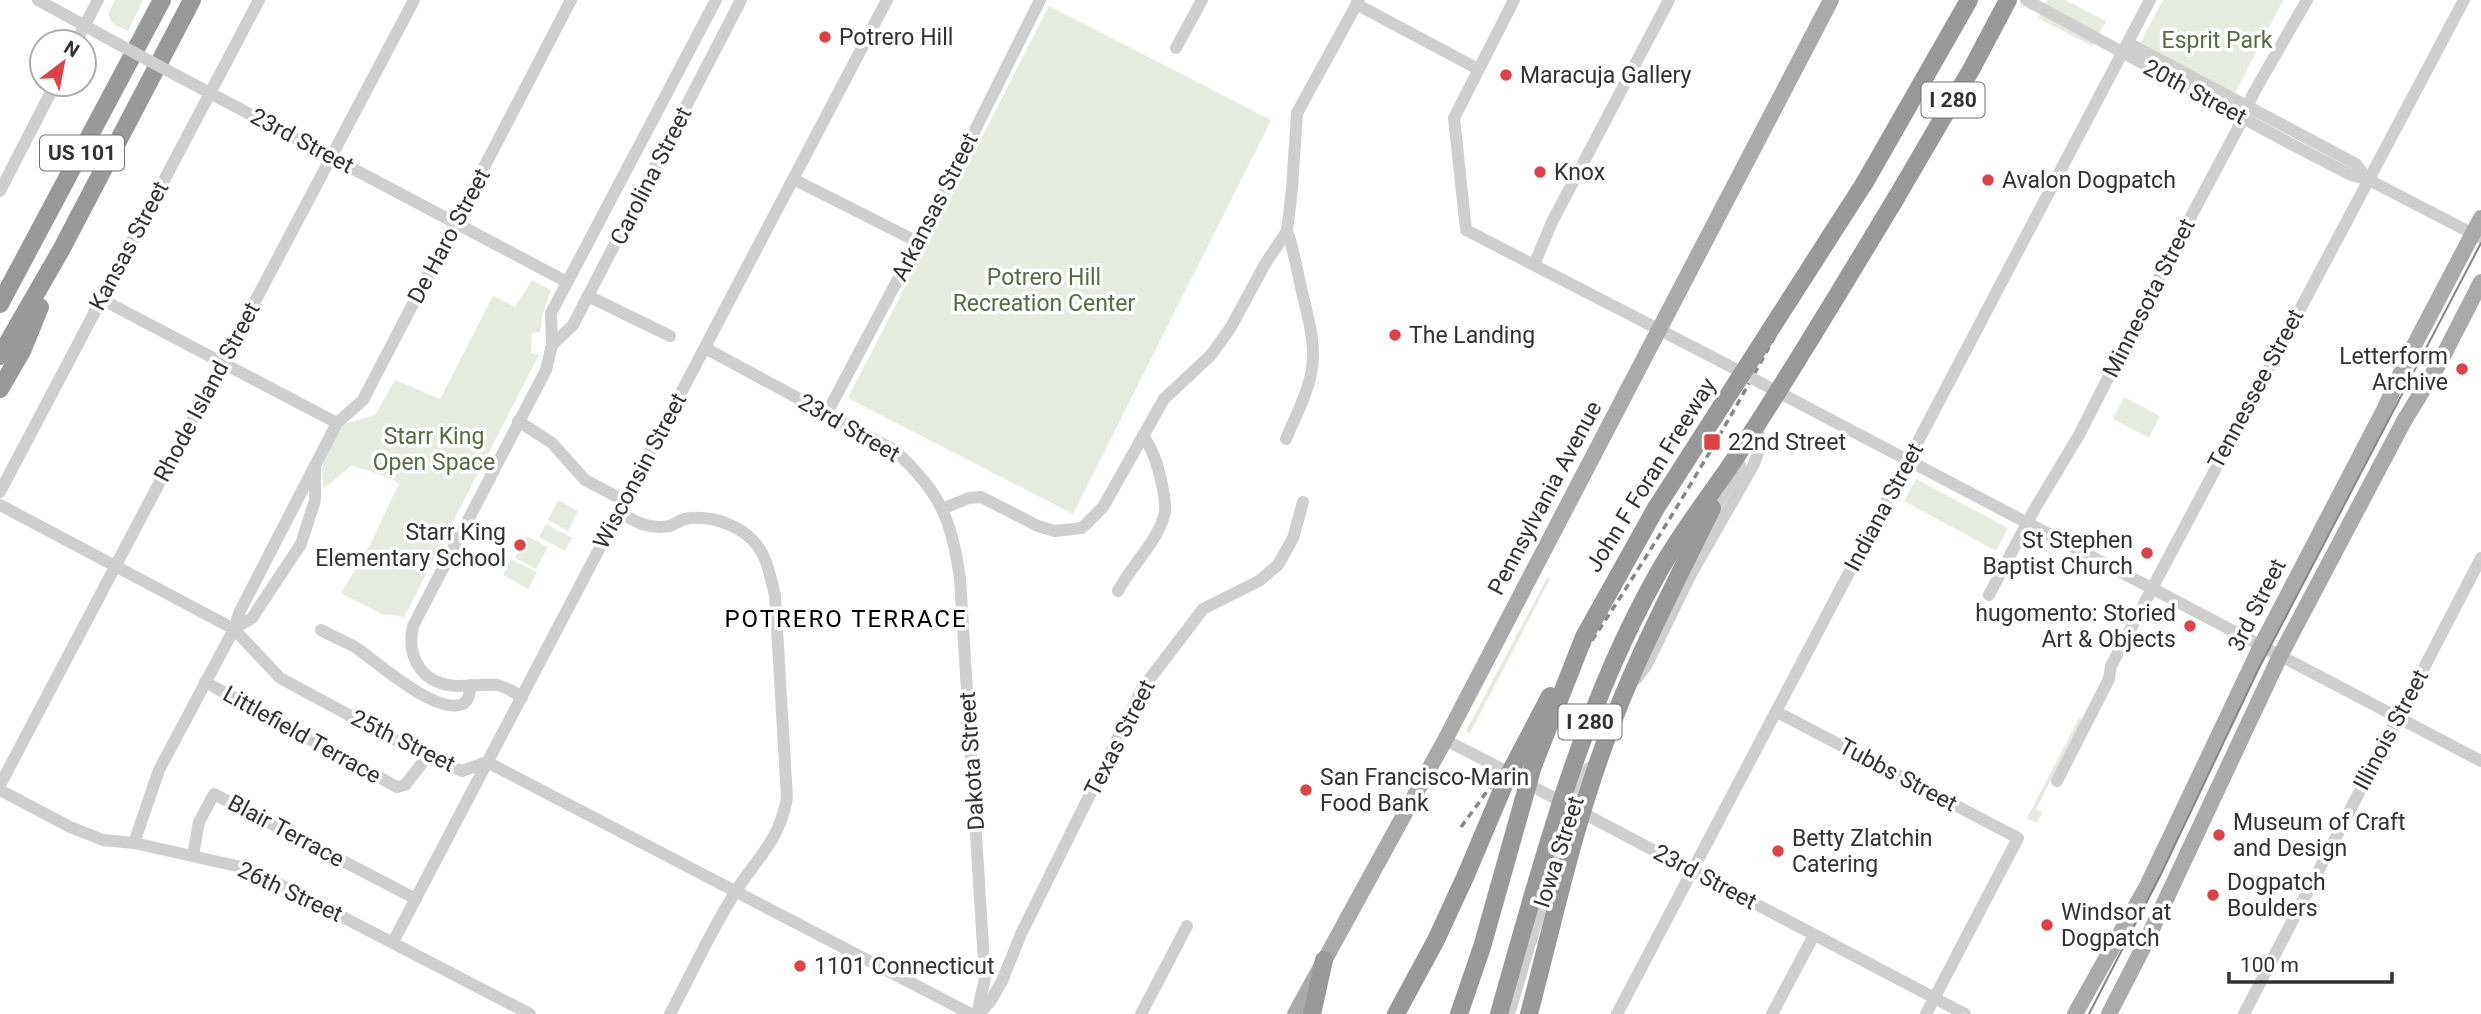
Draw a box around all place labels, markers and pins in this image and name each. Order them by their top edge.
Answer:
place label: Potrero Hill [839,24,953,51]
marker: Potrero Hill [817,29,833,45]
place label: Maracuja Gallery [1520,62,1691,89]
marker: Maracuja Gallery [1498,67,1514,83]
place label: Knox [1554,159,1605,186]
marker: Knox [1532,164,1548,180]
place label: Avalon Dogpatch [2002,167,2176,194]
marker: Avalon Dogpatch [1980,172,1996,188]
place label: The Landing [1409,322,1535,349]
marker: The Landing [1387,327,1403,343]
place label: Letterform Archive [2339,343,2448,396]
marker: Letterform Archive [2454,361,2470,377]
place label: 22nd Street [1728,429,1846,456]
marker: 22nd Street [1702,432,1722,452]
place label: Starr King Elementary School [315,519,506,572]
place label: St Stephen Baptist Church [1982,527,2133,580]
marker: Starr King Elementary School [512,537,528,553]
marker: St Stephen Baptist Church [2139,545,2155,561]
place label: hugomento: Storied Art & Objects [1975,600,2176,653]
marker: hugomento: Storied Art & Objects [2182,618,2198,634]
place label: San Francisco-Marin Food Bank [1320,764,1529,817]
marker: San Francisco-Marin Food Bank [1298,782,1314,798]
place label: Museum of Craft and Design [2233,809,2406,862]
place label: Betty Zlatchin Catering [1792,825,1933,878]
marker: Museum of Craft and Design [2211,827,2227,843]
marker: Betty Zlatchin Catering [1770,843,1786,859]
place label: Dogpatch Boulders [2227,869,2326,922]
marker: Dogpatch Boulders [2205,887,2221,903]
place label: Windsor at Dogpatch [2061,899,2171,952]
marker: Windsor at Dogpatch [2039,917,2055,933]
place label: 1101 Connecticut [814,953,995,980]
marker: 1101 Connecticut [792,958,808,974]

